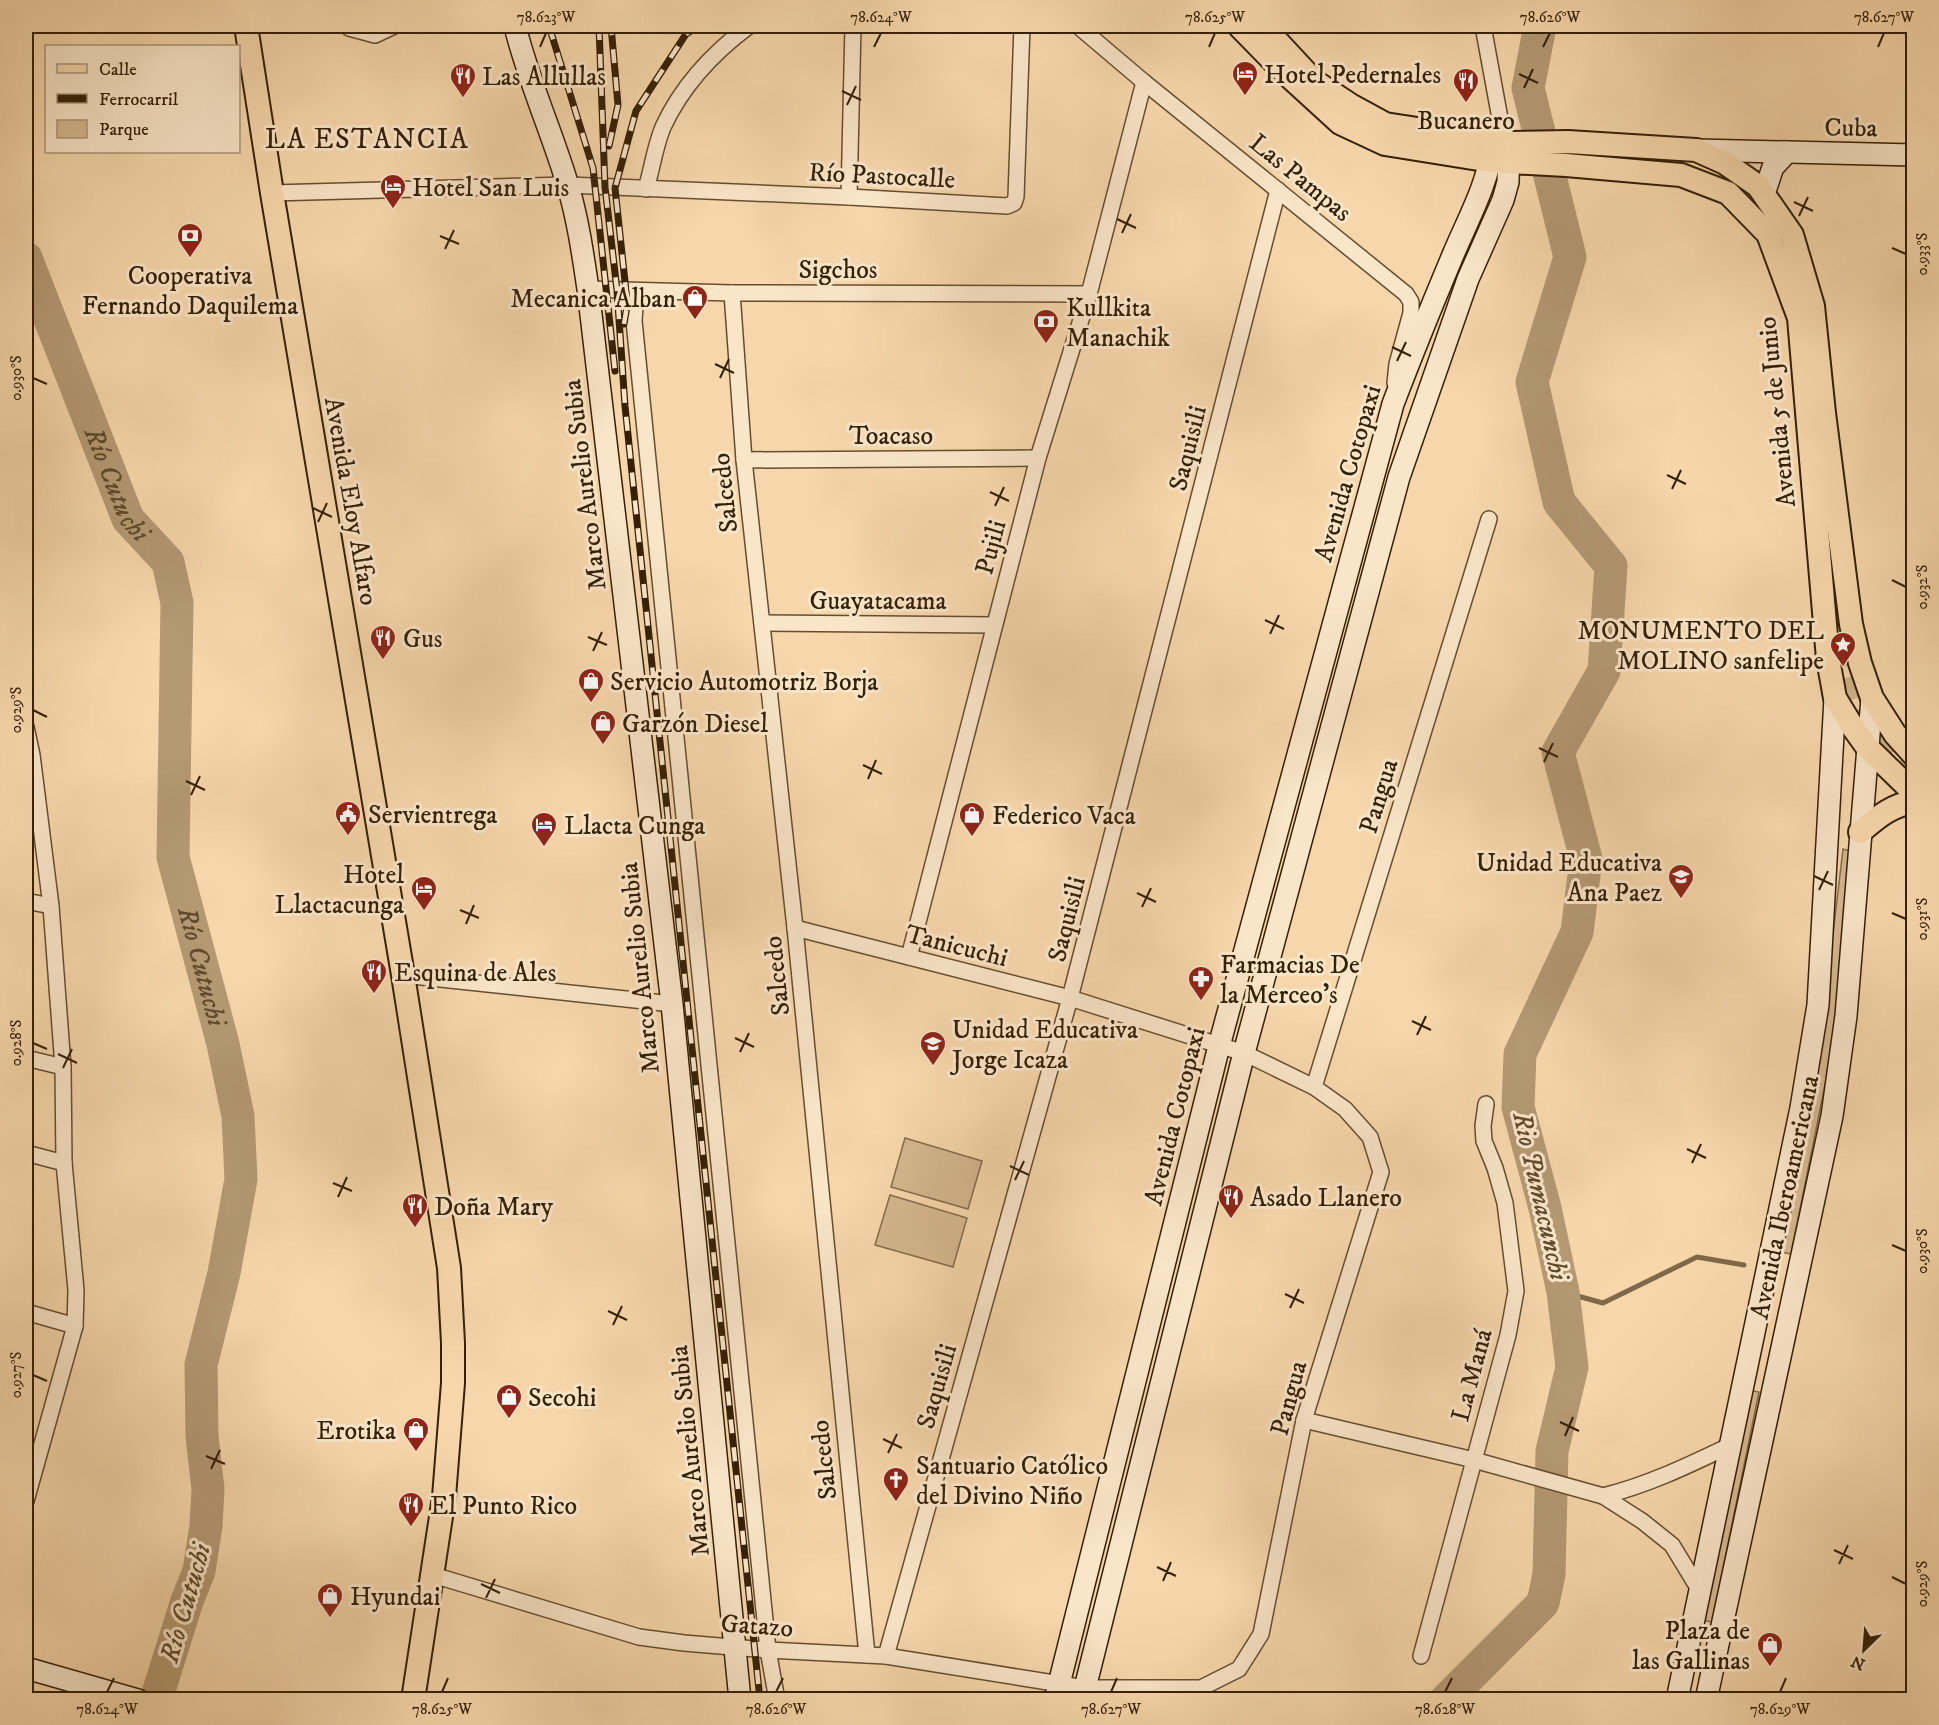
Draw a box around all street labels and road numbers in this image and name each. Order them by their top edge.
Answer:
street label: Cuba [1824,112,1878,145]
street label: Las Pampas [1242,127,1358,230]
street label: Río Pastocalle [808,156,956,197]
street label: Sigchos [798,254,878,287]
street label: Avenida 5 de Junio [1751,315,1804,509]
street label: Marco Aurelio Subia [556,377,615,592]
street label: Avenida Cotopaxi [1307,381,1389,566]
street label: Avenida Eloy Alfaro [316,395,385,608]
street label: Saquisili [1162,402,1215,494]
street label: Toacaso [849,420,933,453]
street label: Salcedo [705,451,746,534]
street label: Pujili [968,517,1015,578]
street label: Guayatacama [809,585,947,618]
street label: Pangua [1353,755,1406,838]
street label: Marco Aurelio Subia [613,861,668,1075]
street label: Saquisili [1041,873,1094,965]
street label: Tanicuchi [902,918,1011,975]
street label: Salcedo [757,934,798,1017]
street label: Avenida Cotopaxi [1137,1024,1214,1209]
street label: Avenida Iberoamericana [1743,1072,1827,1322]
street label: La Maná [1444,1325,1501,1425]
street label: Saquisili [910,1340,965,1433]
street label: Marco Aurelio Subia [663,1344,718,1558]
street label: Pangua [1264,1357,1315,1439]
street label: Salcedo [804,1418,845,1501]
street label: Gatazo [720,1608,794,1645]

